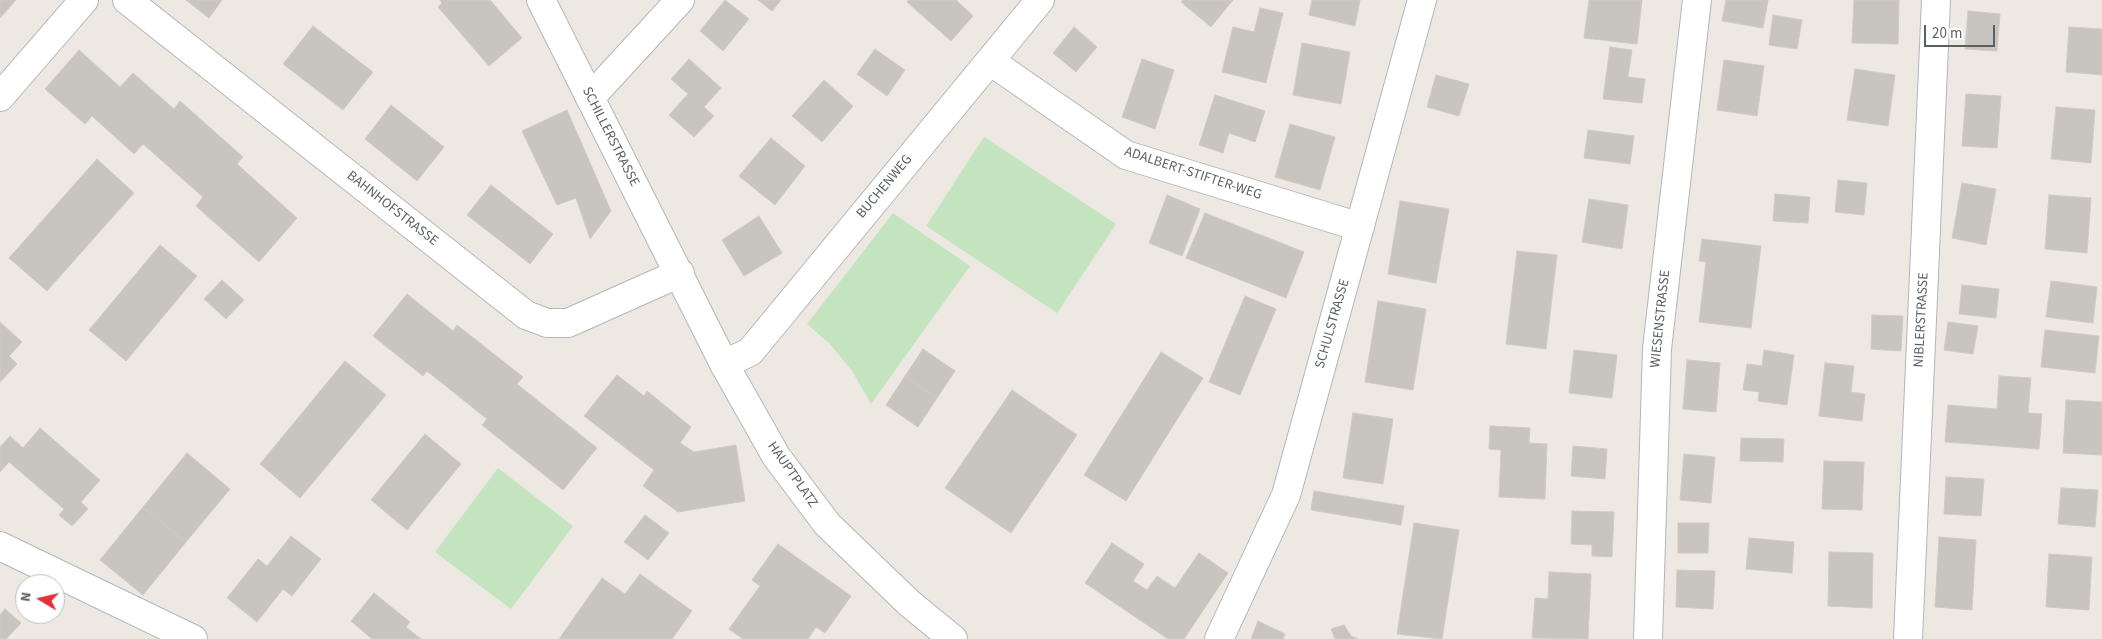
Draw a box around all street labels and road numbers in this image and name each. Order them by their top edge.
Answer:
street label: SCHILLERSTRASSE [578,84,642,190]
street label: ADALBERT-STIFTER-WEG [1122,144,1264,204]
street label: BUCHENWEG [854,152,916,222]
street label: BAHNHOFSTRASSE [343,168,441,250]
street label: WIESENSTRASSE [1648,269,1674,369]
street label: NIBLERSTRASSE [1911,272,1933,368]
street label: SCHULSTRASSE [1312,277,1354,371]
street label: HAUPTPLATZ [763,439,821,511]

